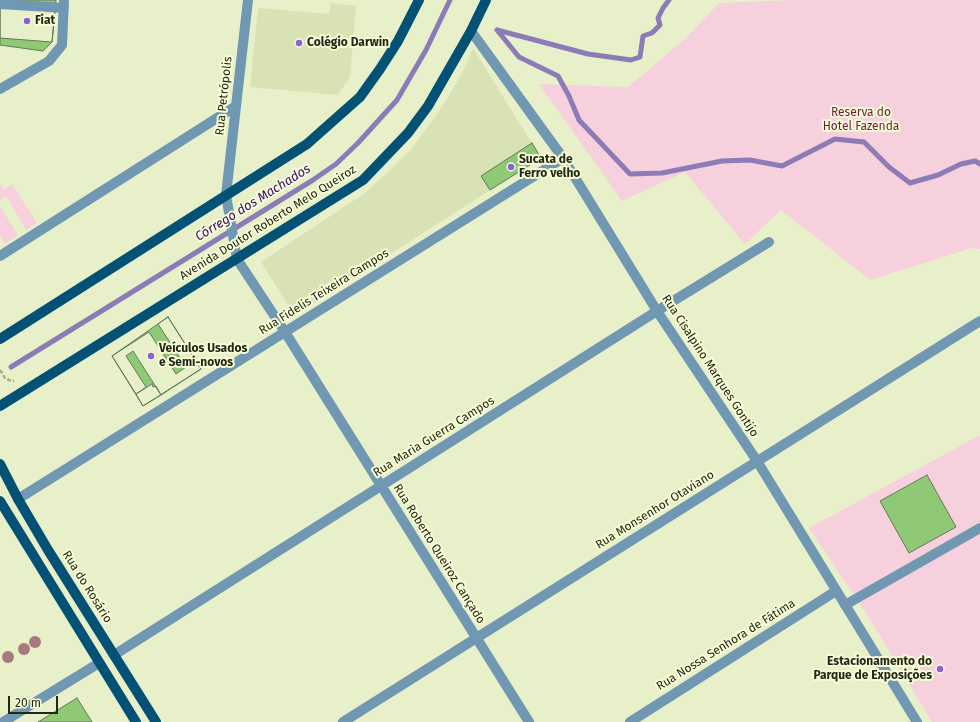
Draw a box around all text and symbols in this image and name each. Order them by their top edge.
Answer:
place label: Fiat [35,14,55,28]
marker: Fiat [22,16,32,26]
place label: Colégio Darwin [307,36,389,50]
marker: Colégio Darwin [294,38,304,48]
street label: Rua Petrópolis [213,56,235,136]
park label: Reserva do Hotel Fazenda [823,106,899,134]
place label: Sucata de Ferro velho [519,153,580,181]
water label: Córrego dos Machados [192,161,314,245]
marker: Sucata de Ferro velho [506,162,516,172]
street label: Avenida Doutor Roberto Melo Queiroz [177,163,359,283]
street label: Rua Fidelis Teixeira Campos [256,246,392,338]
street label: Rua Cisalpino Marques Gontijo [659,292,761,440]
place label: Veículos Usados e Semi-novos [159,342,247,370]
marker: Veículos Usados e Semi-novos [146,351,156,361]
street label: Rua Maria Guerra Campos [371,394,497,480]
street label: Rua Monsenhor Otaviano [593,468,717,552]
street label: Rua Roberto Queiroz Cançado [390,481,488,627]
street label: Rua do Rosário [59,548,115,626]
street label: Rua Nossa Senhora de Fátima [654,596,798,694]
place label: Estacionamento do Parque de Exposições [813,655,932,683]
marker: Estacionamento do Parque de Exposições [935,664,945,674]
scale bar [10,688,60,714]
text: 20 m [15,696,41,710]

